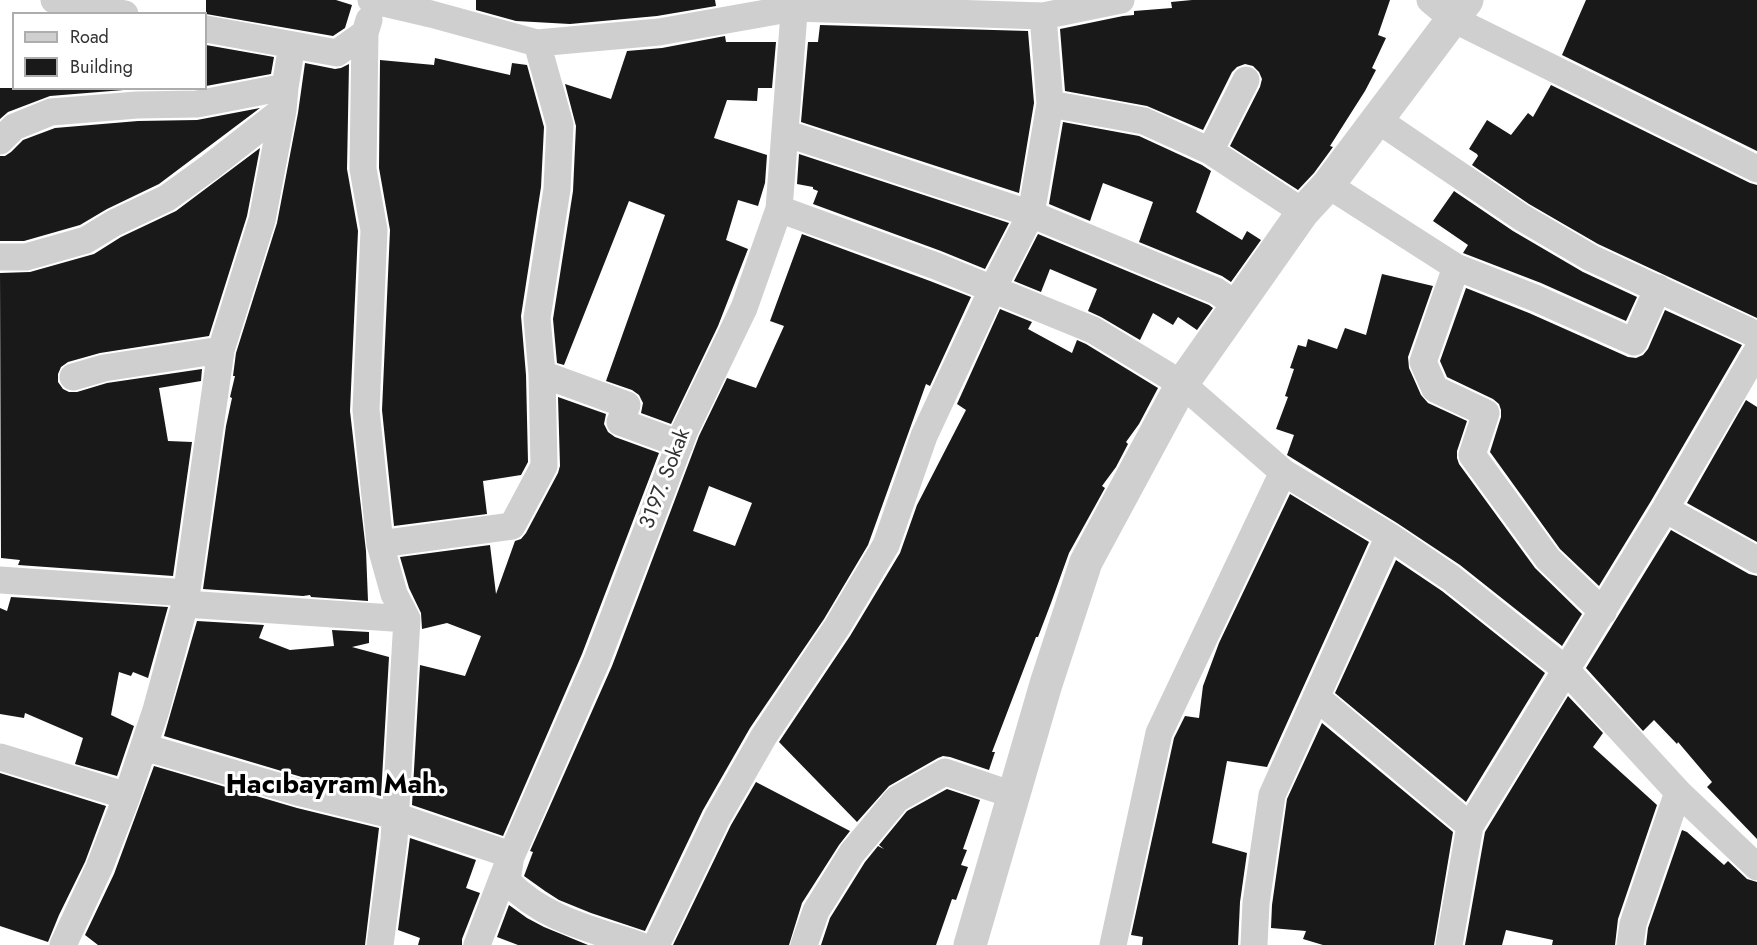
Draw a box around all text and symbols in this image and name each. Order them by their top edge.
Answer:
legend [12,12,207,90]
text: Road [70,24,109,50]
text: Building [70,54,133,80]
street label: 3197. Sokak [635,425,697,533]
district label: Hacıbayram Mah. [226,770,446,802]

